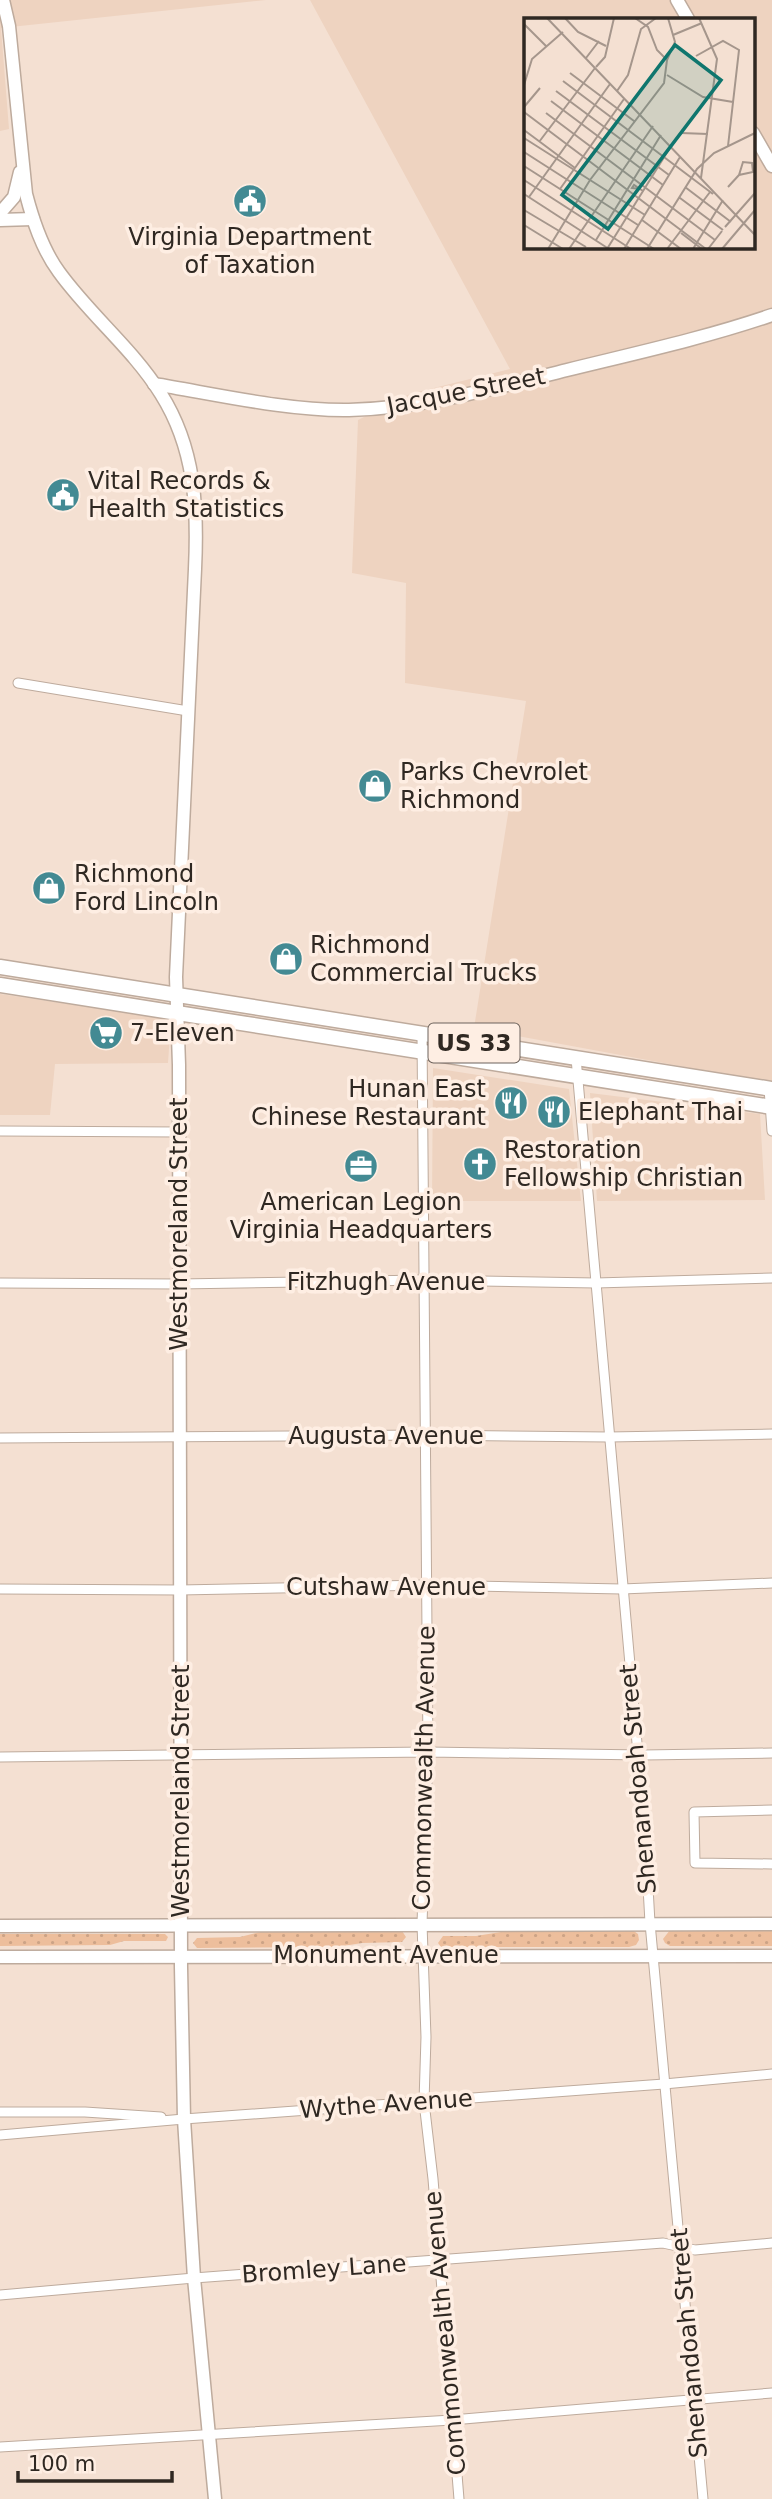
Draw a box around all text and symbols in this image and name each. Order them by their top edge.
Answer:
inset map [524,18,754,248]
public building icon: Virginia Department of Taxation [231,182,269,220]
place label: Virginia Department of Taxation [128,223,372,279]
street label: Jacque Street [382,362,548,420]
place label: Vital Records & Health Statistics [88,467,284,523]
public building icon: Vital Records & Health Statistics [44,476,82,514]
place label: Parks Chevrolet Richmond [400,758,588,814]
shop icon: Parks Chevrolet Richmond [356,767,394,805]
place label: Richmond Ford Lincoln [74,860,219,916]
shop icon: Richmond Ford Lincoln [30,869,68,907]
place label: Richmond Commercial Trucks [310,931,537,987]
shop icon: Richmond Commercial Trucks [267,940,305,978]
supermarket icon: 7-Eleven [87,1014,125,1052]
place label: 7-Eleven [130,1019,235,1047]
road number: US 33 [428,1024,520,1062]
place label: Hunan East Chinese Restaurant [251,1075,486,1131]
restaurant icon: Hunan East Chinese Restaurant [492,1084,530,1122]
restaurant icon: Elephant Thai [535,1093,573,1131]
street label: Westmoreland Street [165,1097,193,1351]
place label: Elephant Thai [578,1098,743,1126]
place label: Restoration Fellowship Christian [504,1136,743,1192]
church icon: Restoration Fellowship Christian [461,1145,499,1183]
office icon: American Legion Virginia Headquarters [342,1147,380,1185]
place label: American Legion Virginia Headquarters [230,1188,492,1244]
street label: Fitzhugh Avenue [287,1268,485,1296]
street label: Augusta Avenue [288,1422,484,1450]
street label: Cutshaw Avenue [286,1573,486,1601]
street label: Commonwealth Avenue [408,1625,440,1911]
street label: Shenandoah Street [614,1663,662,1895]
street label: Westmoreland Street [167,1664,195,1918]
street label: Monument Avenue [273,1941,499,1969]
street label: Wythe Avenue [298,2084,474,2124]
street label: Commonwealth Avenue [419,2190,471,2476]
street label: Shenandoah Street [665,2227,713,2459]
street label: Bromley Lane [241,2249,407,2289]
scale bar [18,2440,172,2484]
text: 100 m [28,2452,95,2476]

